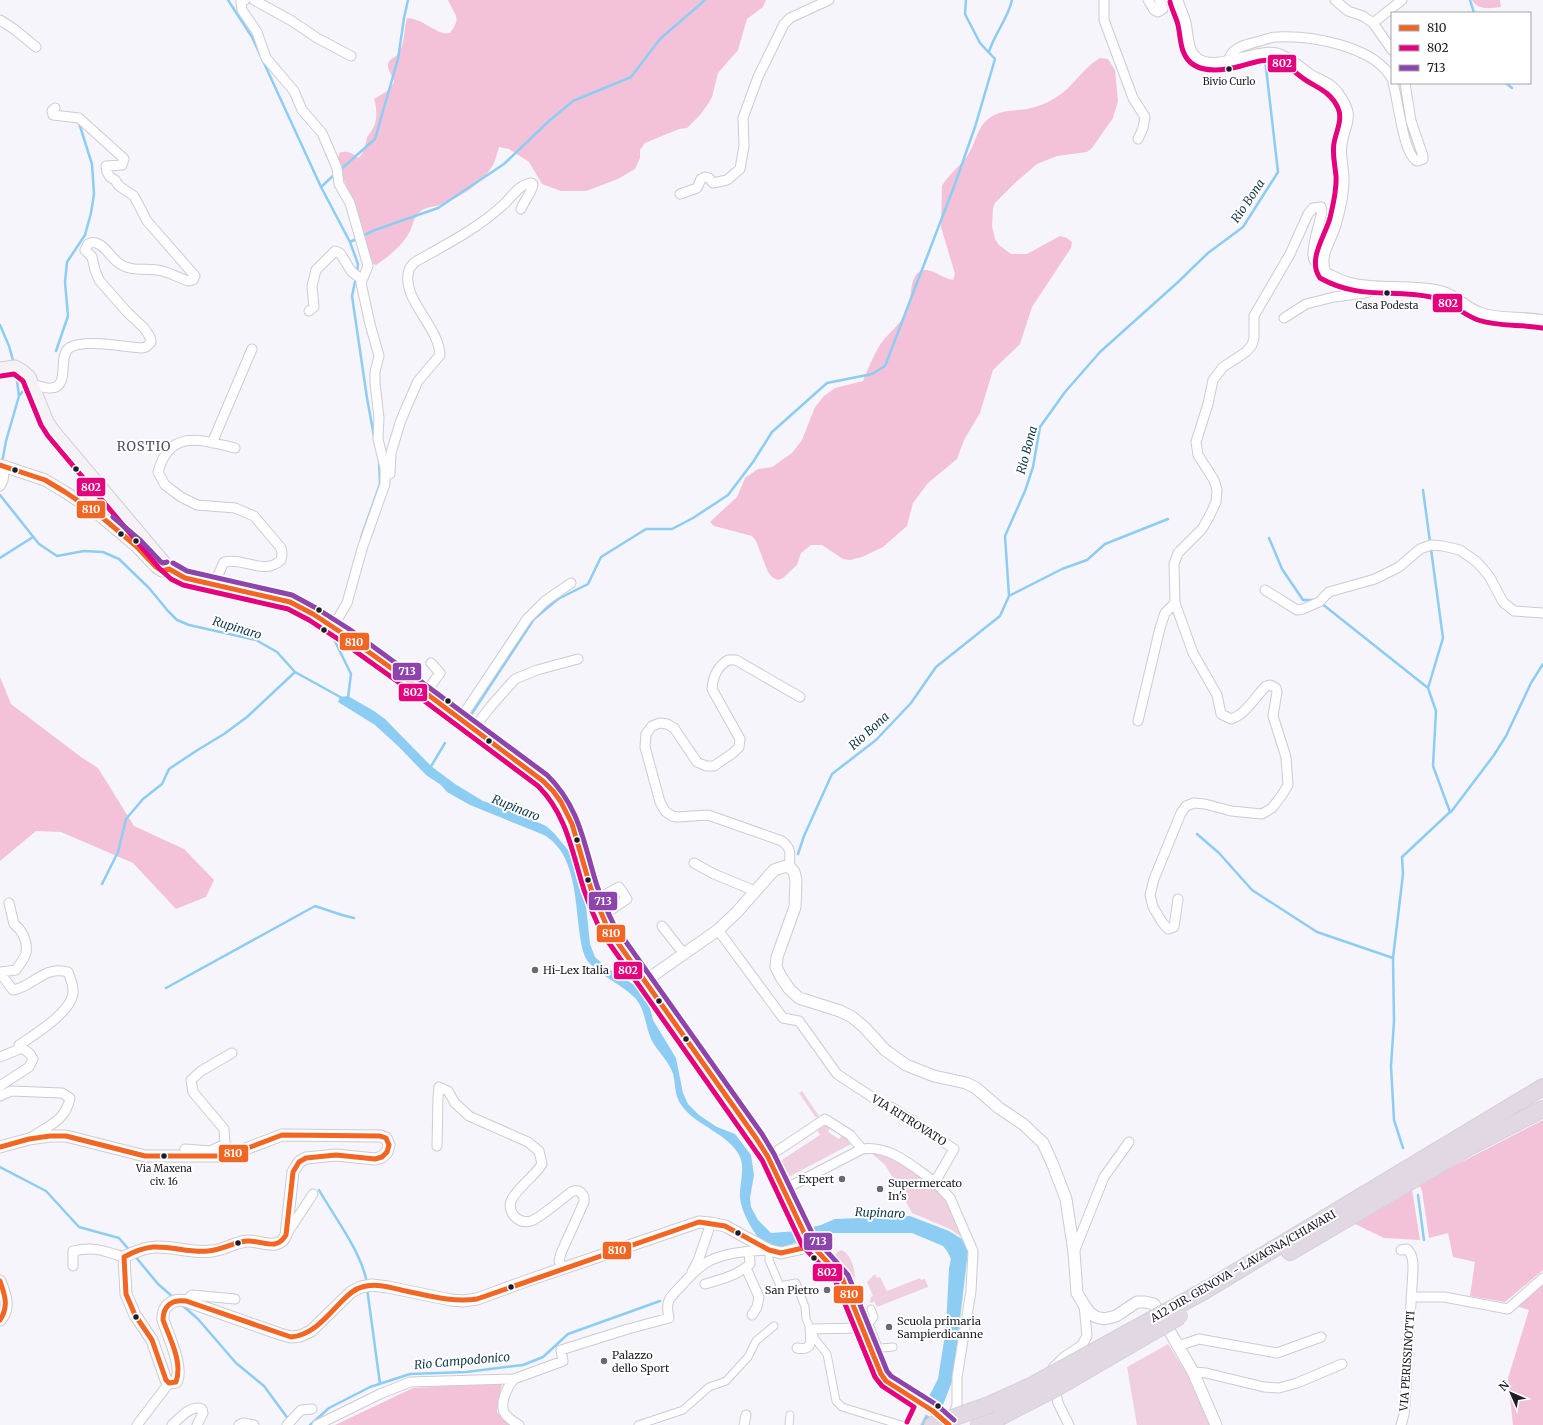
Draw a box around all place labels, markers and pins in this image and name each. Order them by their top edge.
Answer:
marker: Bivio Curlo [1224,64,1234,74]
place label: Bivio Curlo [1203,75,1255,88]
marker: Casa Podesta [1382,288,1392,298]
place label: Casa Podesta [1356,299,1419,312]
unlabelled marker [71,464,81,474]
unlabelled marker [10,465,20,475]
unlabelled marker [116,529,126,539]
unlabelled marker [131,536,141,546]
unlabelled marker [314,605,324,615]
unlabelled marker [319,625,329,635]
unlabelled marker [443,696,453,706]
unlabelled marker [484,736,494,746]
unlabelled marker [572,835,582,845]
unlabelled marker [583,875,593,885]
place label: Hi-Lex Italia [543,963,609,977]
marker: Hi-Lex Italia [530,965,540,975]
unlabelled marker [654,996,664,1006]
unlabelled marker [681,1034,691,1044]
marker: Via Maxena civ. 16 [159,1151,169,1161]
place label: Via Maxena civ. 16 [135,1162,193,1188]
place label: Expert [798,1172,835,1186]
marker: Expert [837,1174,847,1184]
place label: Supermercato In's [888,1176,963,1203]
marker: Supermercato In's [875,1184,885,1194]
unlabelled marker [733,1228,743,1238]
unlabelled marker [233,1238,243,1248]
unlabelled marker [809,1253,819,1263]
unlabelled marker [506,1282,516,1292]
place label: San Pietro [765,1283,820,1297]
marker: San Pietro [822,1285,832,1295]
unlabelled marker [131,1312,141,1322]
place label: Scuola primaria Sampierdicanne [897,1314,983,1341]
marker: Scuola primaria Sampierdicanne [884,1322,894,1332]
place label: Palazzo dello Sport [612,1348,670,1375]
marker: Palazzo dello Sport [599,1356,609,1366]
unlabelled marker [933,1401,943,1411]

